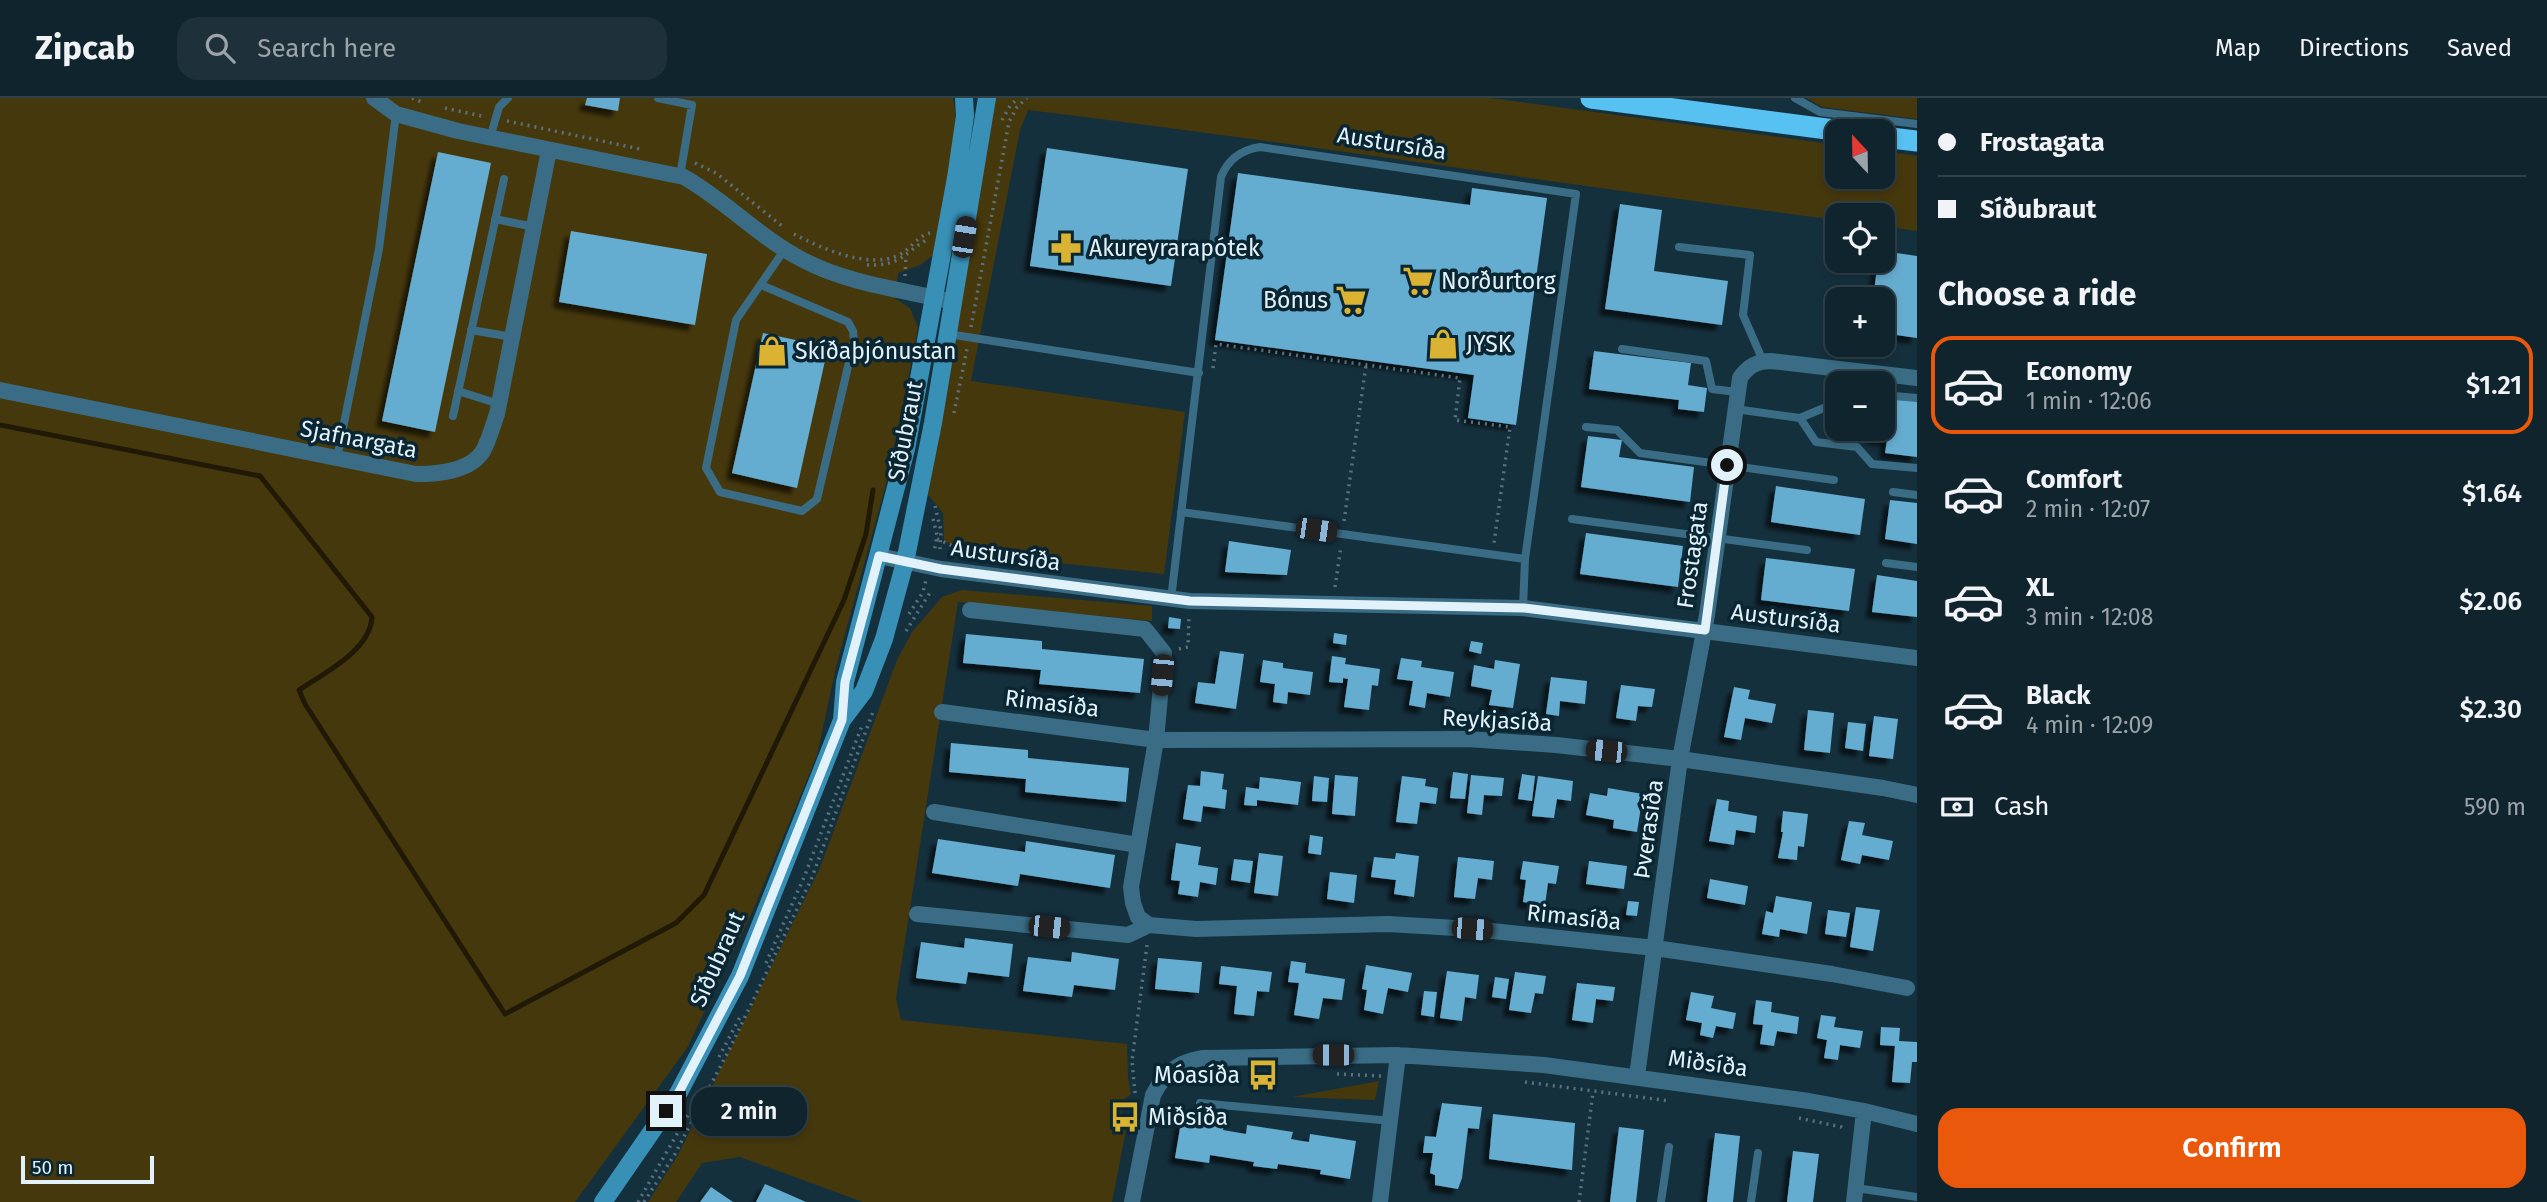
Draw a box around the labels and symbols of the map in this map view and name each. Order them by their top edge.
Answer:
north arrow [1825,119,1895,189]
street label: Austursíða [1335,121,1449,165]
car [951,215,978,259]
pharmacy icon: Akureyrarapótek [1049,231,1083,265]
place label: Akureyrarapótek [1089,234,1260,262]
supermarket icon: Norðurtorg [1401,264,1435,298]
place label: Norðurtorg [1441,267,1556,295]
supermarket icon: Bónus [1334,283,1368,317]
place label: Bónus [1263,286,1328,314]
shop icon: JYSK [1426,327,1460,361]
place label: JYSK [1466,330,1512,358]
shop icon: Skíðaþjónustan [755,334,789,368]
place label: Skíðaþjónustan [795,337,956,365]
street label: Síðubraut [882,378,929,483]
street label: Sjafnargata [298,414,420,464]
route start [1711,449,1743,481]
street label: Frostagata [1671,500,1713,610]
car [1294,517,1339,543]
street label: Austursíða [950,533,1062,577]
street label: Austursíða [1730,597,1842,639]
car [1150,653,1175,697]
street label: Rimasíða [1003,683,1101,723]
street label: Reykjasíða [1441,703,1553,737]
car [1585,738,1628,764]
street label: Þverasíða [1627,777,1669,881]
street label: Rimasíða [1525,898,1623,936]
street label: Síðubraut [684,906,751,1011]
car [1028,914,1071,940]
car [1451,917,1494,941]
street label: Miðsíða [1666,1044,1750,1082]
car [1313,1045,1355,1066]
bus stop icon: Móasíða [1246,1058,1280,1092]
place label: Móasíða [1154,1061,1240,1089]
callout: 2 min [690,1086,806,1136]
route end [650,1095,682,1127]
bus stop icon: Miðsíða [1108,1100,1142,1134]
place label: Miðsíða [1148,1103,1228,1131]
scale bar [21,1153,154,1185]

